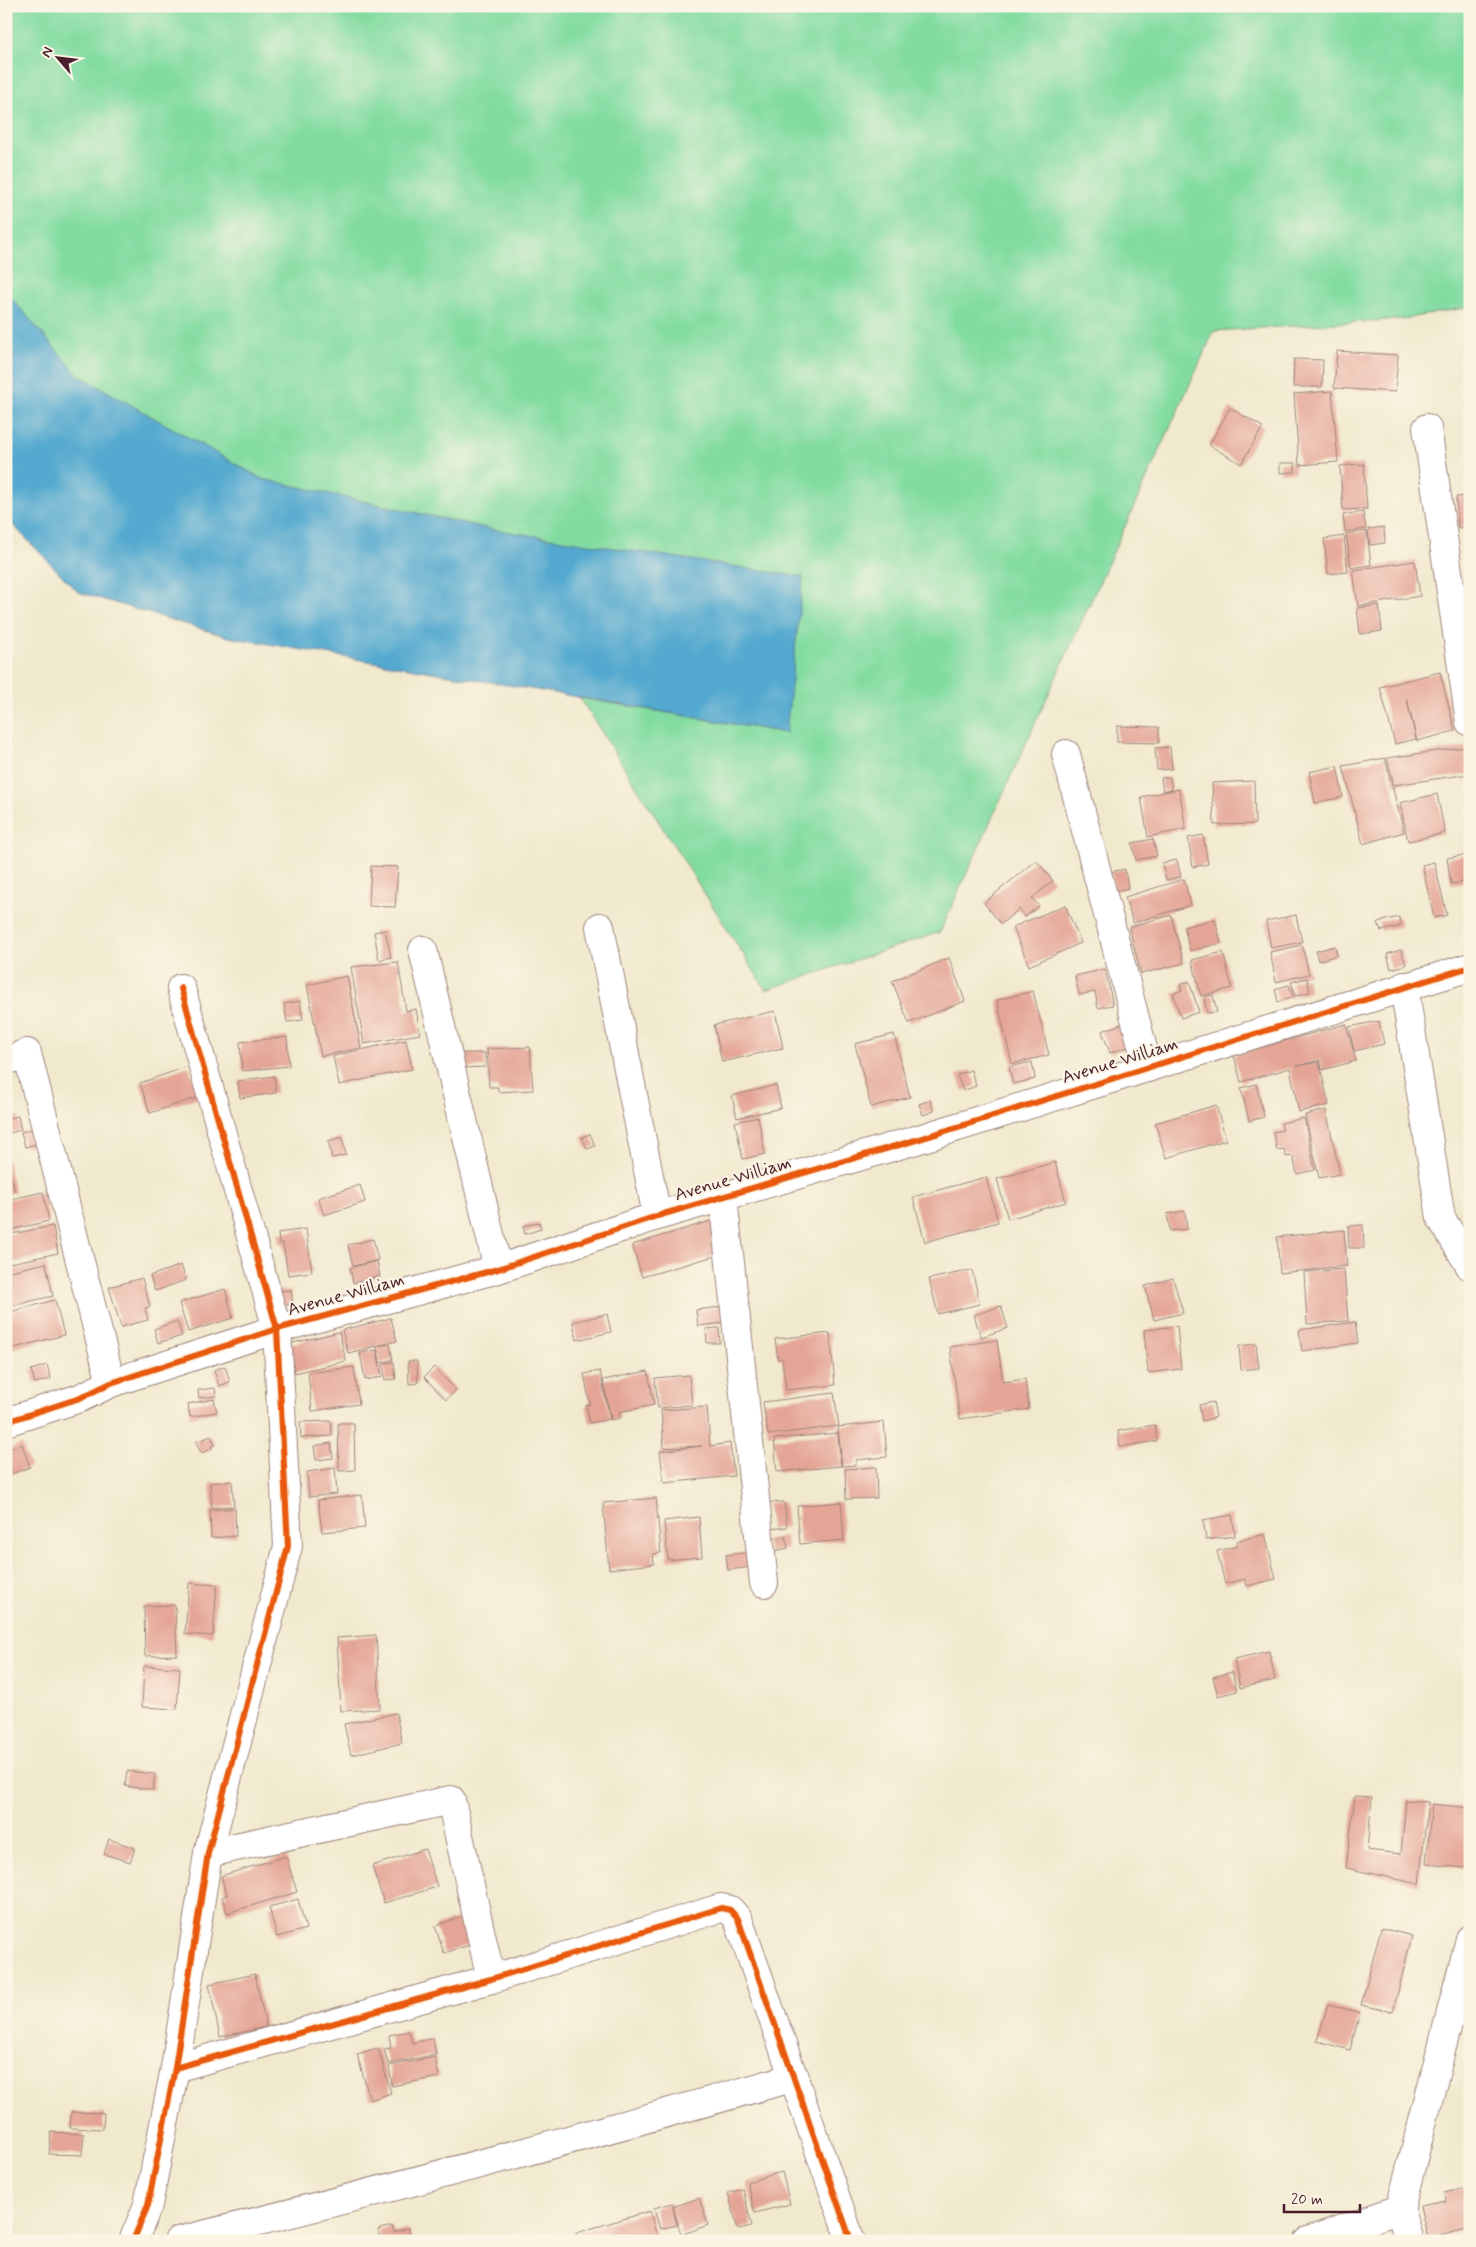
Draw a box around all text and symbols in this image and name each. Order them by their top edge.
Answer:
north arrow [32,32,82,82]
text: N [37,44,58,61]
street label: Avenue William [1059,1032,1181,1090]
street label: Avenue William [672,1151,794,1207]
street label: Avenue William [285,1268,407,1322]
scale bar [1284,2182,1360,2214]
text: 20 m [1291,2190,1323,2210]

